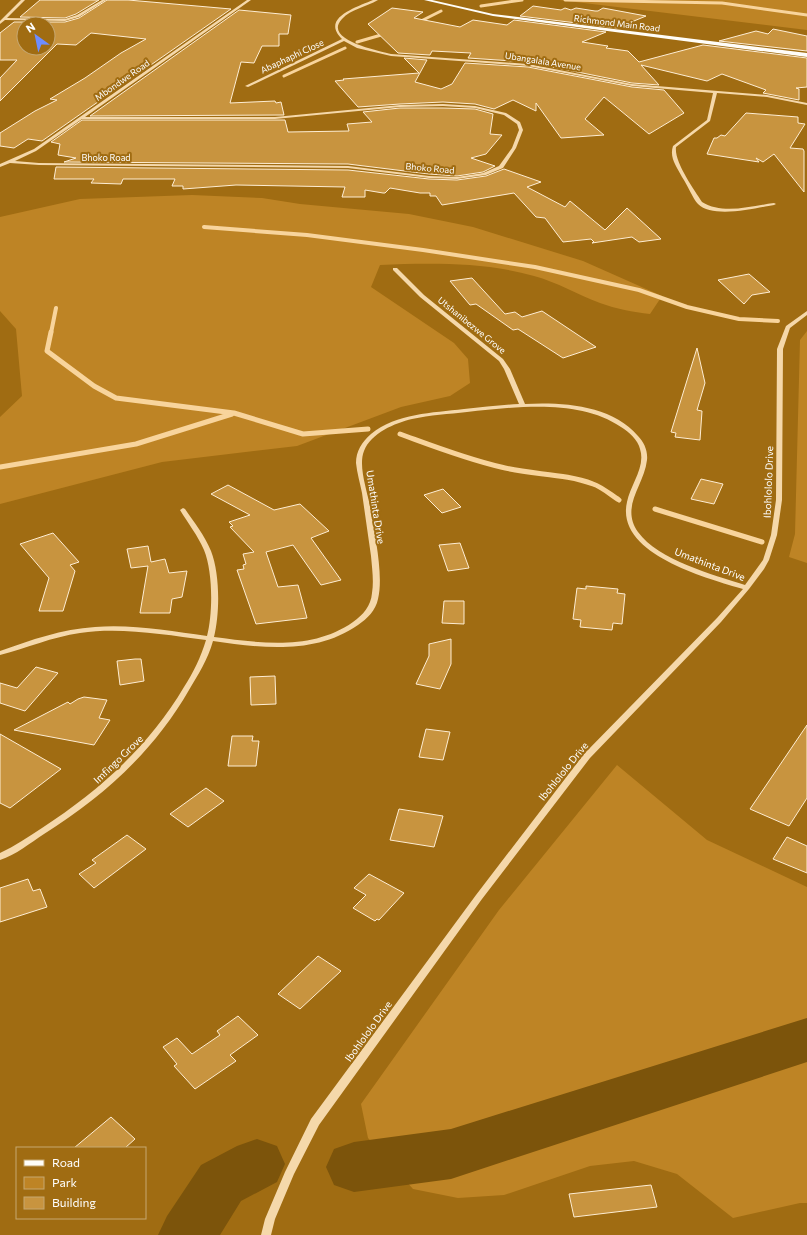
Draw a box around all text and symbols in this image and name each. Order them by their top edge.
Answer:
street label: Richmond Main Road [573,12,661,34]
north arrow [16,16,56,56]
text: N [23,19,37,35]
street label: Abaphaphi Close [259,36,326,75]
street label: Ubangalala Avenue [504,50,582,72]
street label: Mbondwe Road [93,57,151,103]
street label: Bhoko Road [81,152,131,163]
street label: Bhoko Road [405,160,455,176]
street label: Utshanibezwe Grove [436,294,508,356]
street label: Ibohlololo Drive [761,446,775,518]
street label: Umathinta Drive [364,469,388,545]
street label: Umathinta Drive [673,545,747,583]
street label: Imfingo Grove [91,732,145,786]
street label: Ibohlololo Drive [536,739,590,803]
street label: Ibohlololo Drive [342,998,394,1064]
legend [16,1147,146,1219]
text: Road [52,1155,80,1169]
text: Park [52,1175,78,1189]
text: Building [52,1195,96,1209]

